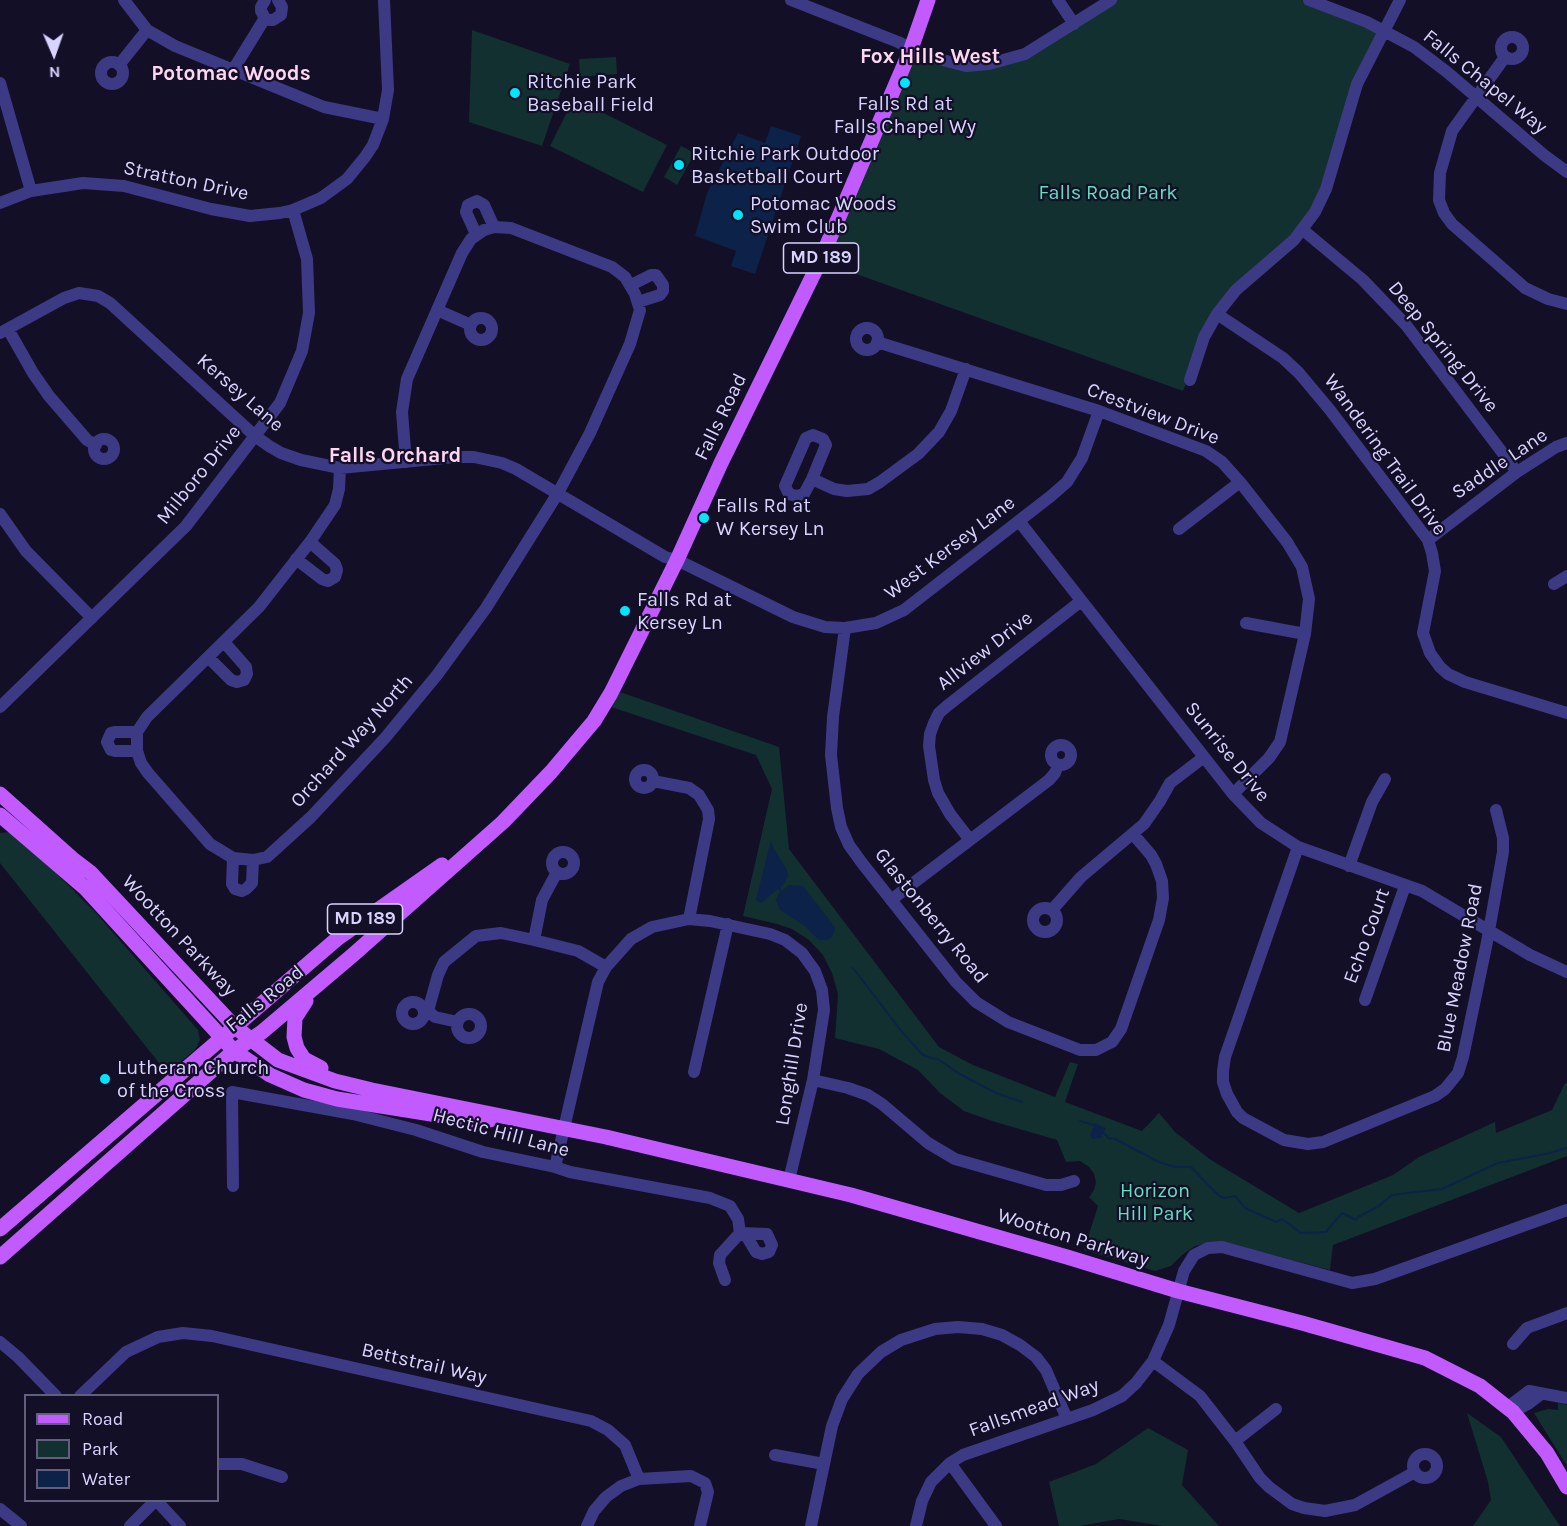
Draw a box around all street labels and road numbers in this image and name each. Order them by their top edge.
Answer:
street label: Falls Chapel Way [1418,25,1552,139]
street label: Stratton Drive [121,156,251,206]
road number: MD 189 [784,243,858,273]
street label: Deep Spring Drive [1383,277,1503,417]
street label: Kersey Lane [192,349,288,437]
street label: Falls Road [690,370,752,464]
street label: Wandering Trail Drive [1318,370,1452,540]
street label: Crestview Drive [1083,378,1223,450]
street label: Milboro Drive [152,420,246,530]
street label: Saddle Lane [1448,423,1552,505]
street label: West Kersey Lane [880,491,1020,605]
street label: Allview Drive [932,606,1038,696]
street label: Orchard Way North [286,669,418,813]
street label: Sunrise Drive [1179,697,1275,807]
street label: Glastonberry Road [869,843,993,989]
street label: Wootton Parkway [117,870,241,1002]
street label: Blue Meadow Road [1432,882,1488,1054]
street label: Echo Court [1339,885,1395,987]
road number: MD 189 [328,904,403,934]
street label: Falls Road [221,960,309,1038]
street label: Longhill Drive [770,1001,814,1127]
street label: Hectic Hill Lane [430,1103,572,1163]
street label: Wootton Parkway [994,1204,1152,1272]
street label: Bettstrail Way [359,1338,489,1390]
street label: Fallsmead Way [966,1373,1102,1443]

